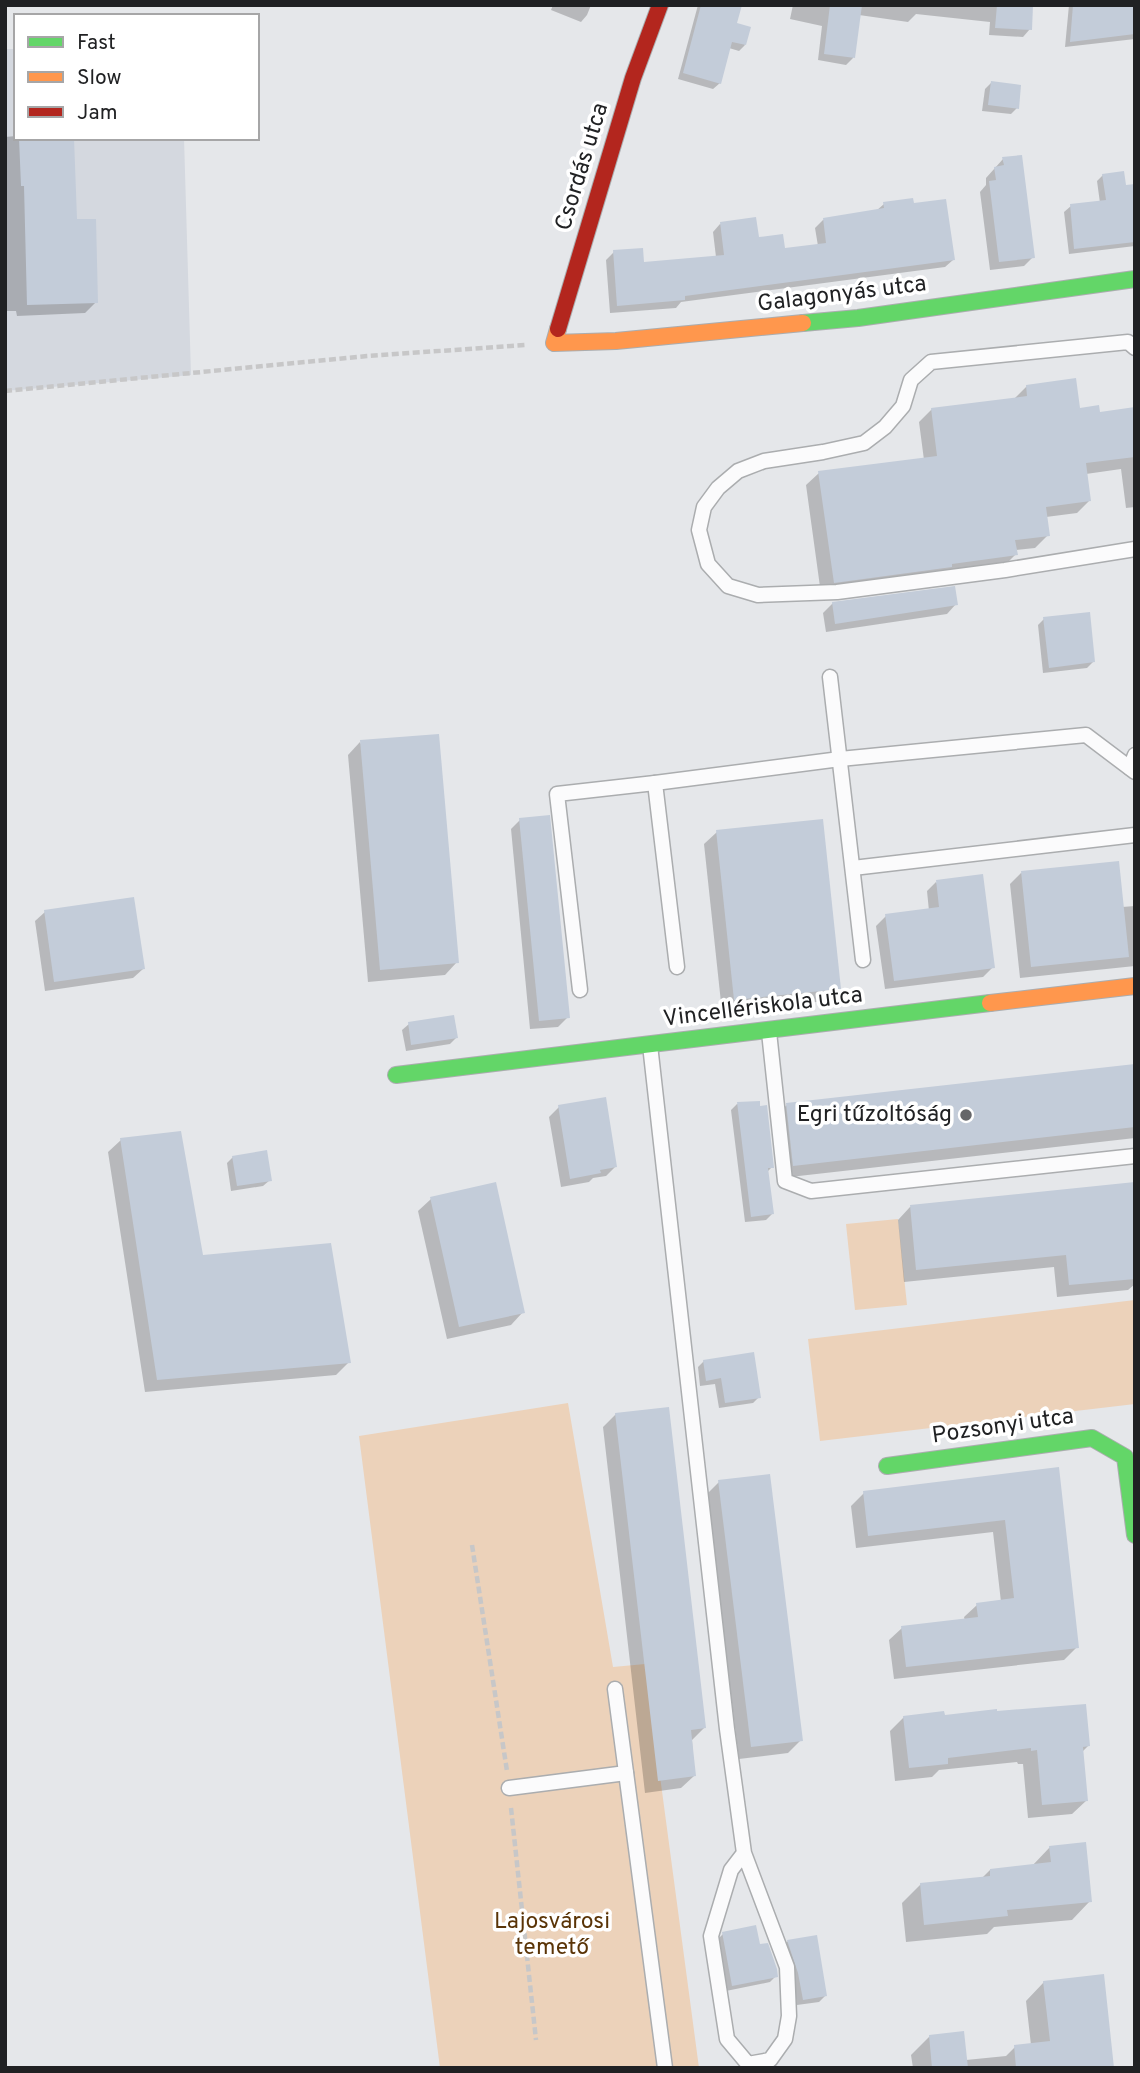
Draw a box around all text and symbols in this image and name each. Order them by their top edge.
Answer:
legend [14,14,259,140]
text: Fast [77,30,116,57]
text: Slow [77,65,122,92]
street label: Csordás utca [550,99,616,235]
text: Jam [77,100,118,127]
street label: Galagonyás utca [756,270,928,320]
street label: Vincellériskola utca [662,981,864,1035]
place label: Egri tűzoltóság [797,1101,952,1130]
marker: Egri tűzoltóság [958,1107,974,1123]
street label: Pozsonyi utca [930,1403,1076,1451]
park label: Lajosvárosi temető [494,1908,610,1963]

